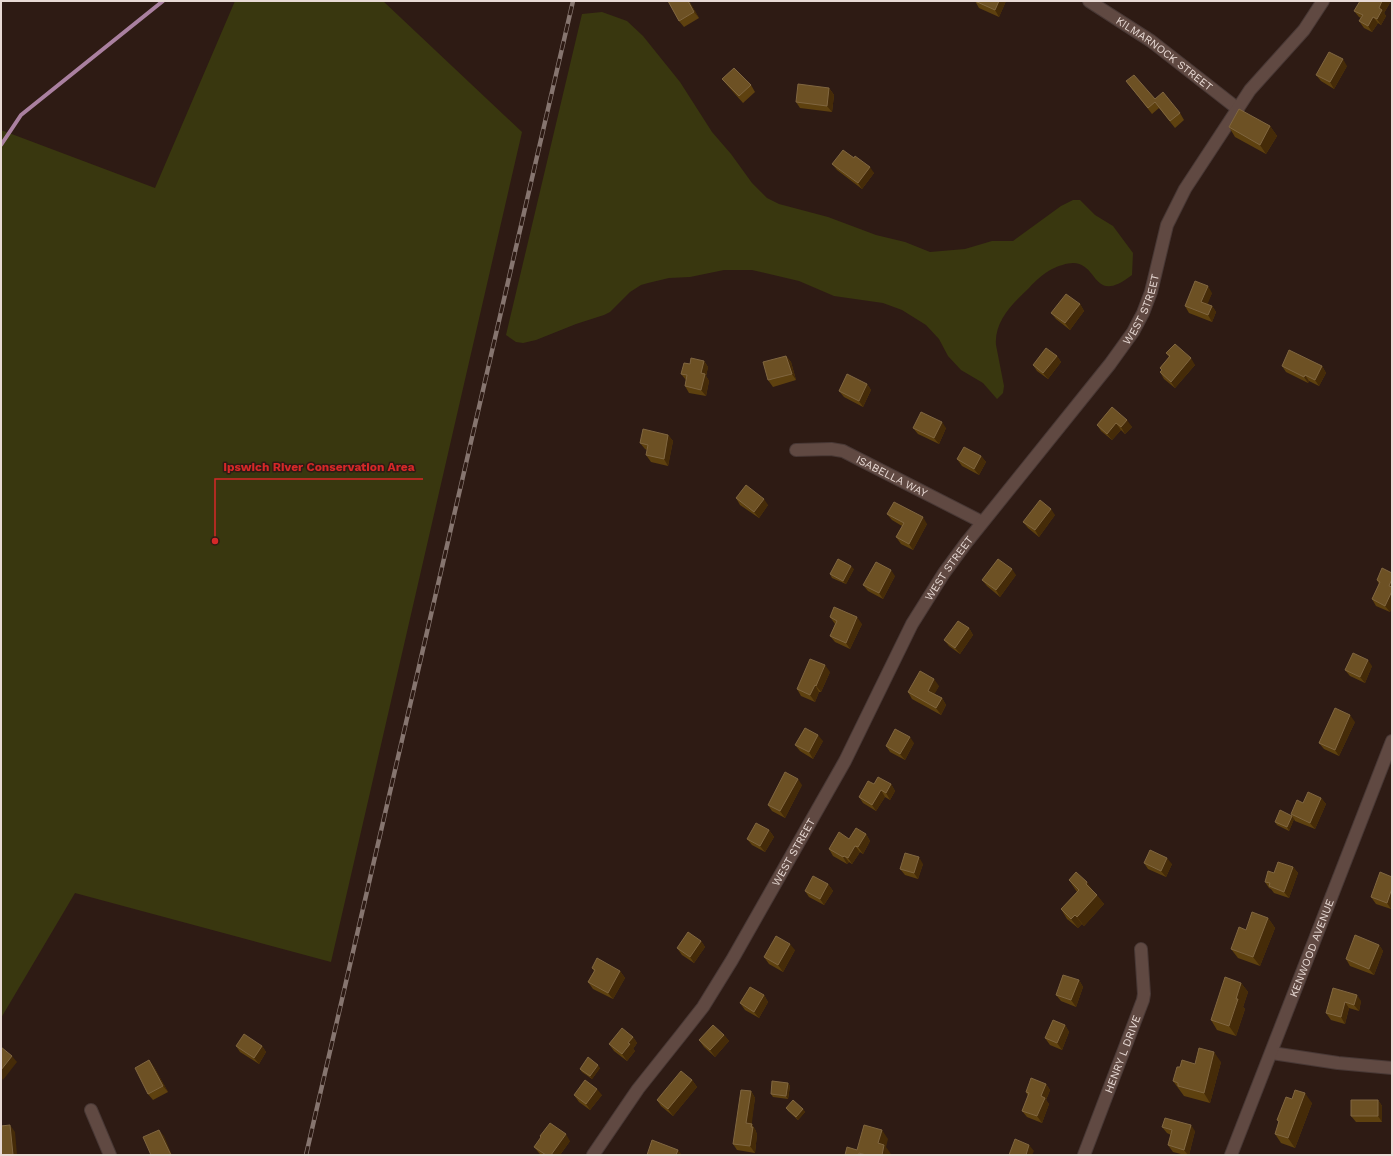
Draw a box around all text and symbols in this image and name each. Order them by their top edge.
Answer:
street label: KILMARNOCK STREET [1114,14,1216,94]
street label: WEST STREET [1120,272,1162,347]
street label: ISABELLA WAY [854,452,930,500]
callout: Ipswich River Conservation Area [215,455,423,479]
text: Ipswich River Conservation Area [223,460,415,474]
street label: WEST STREET [922,533,976,603]
street label: WEST STREET [769,815,818,888]
street label: KENWOOD AVENUE [1287,897,1336,999]
street label: HENRY L DRIVE [1102,1013,1143,1095]

